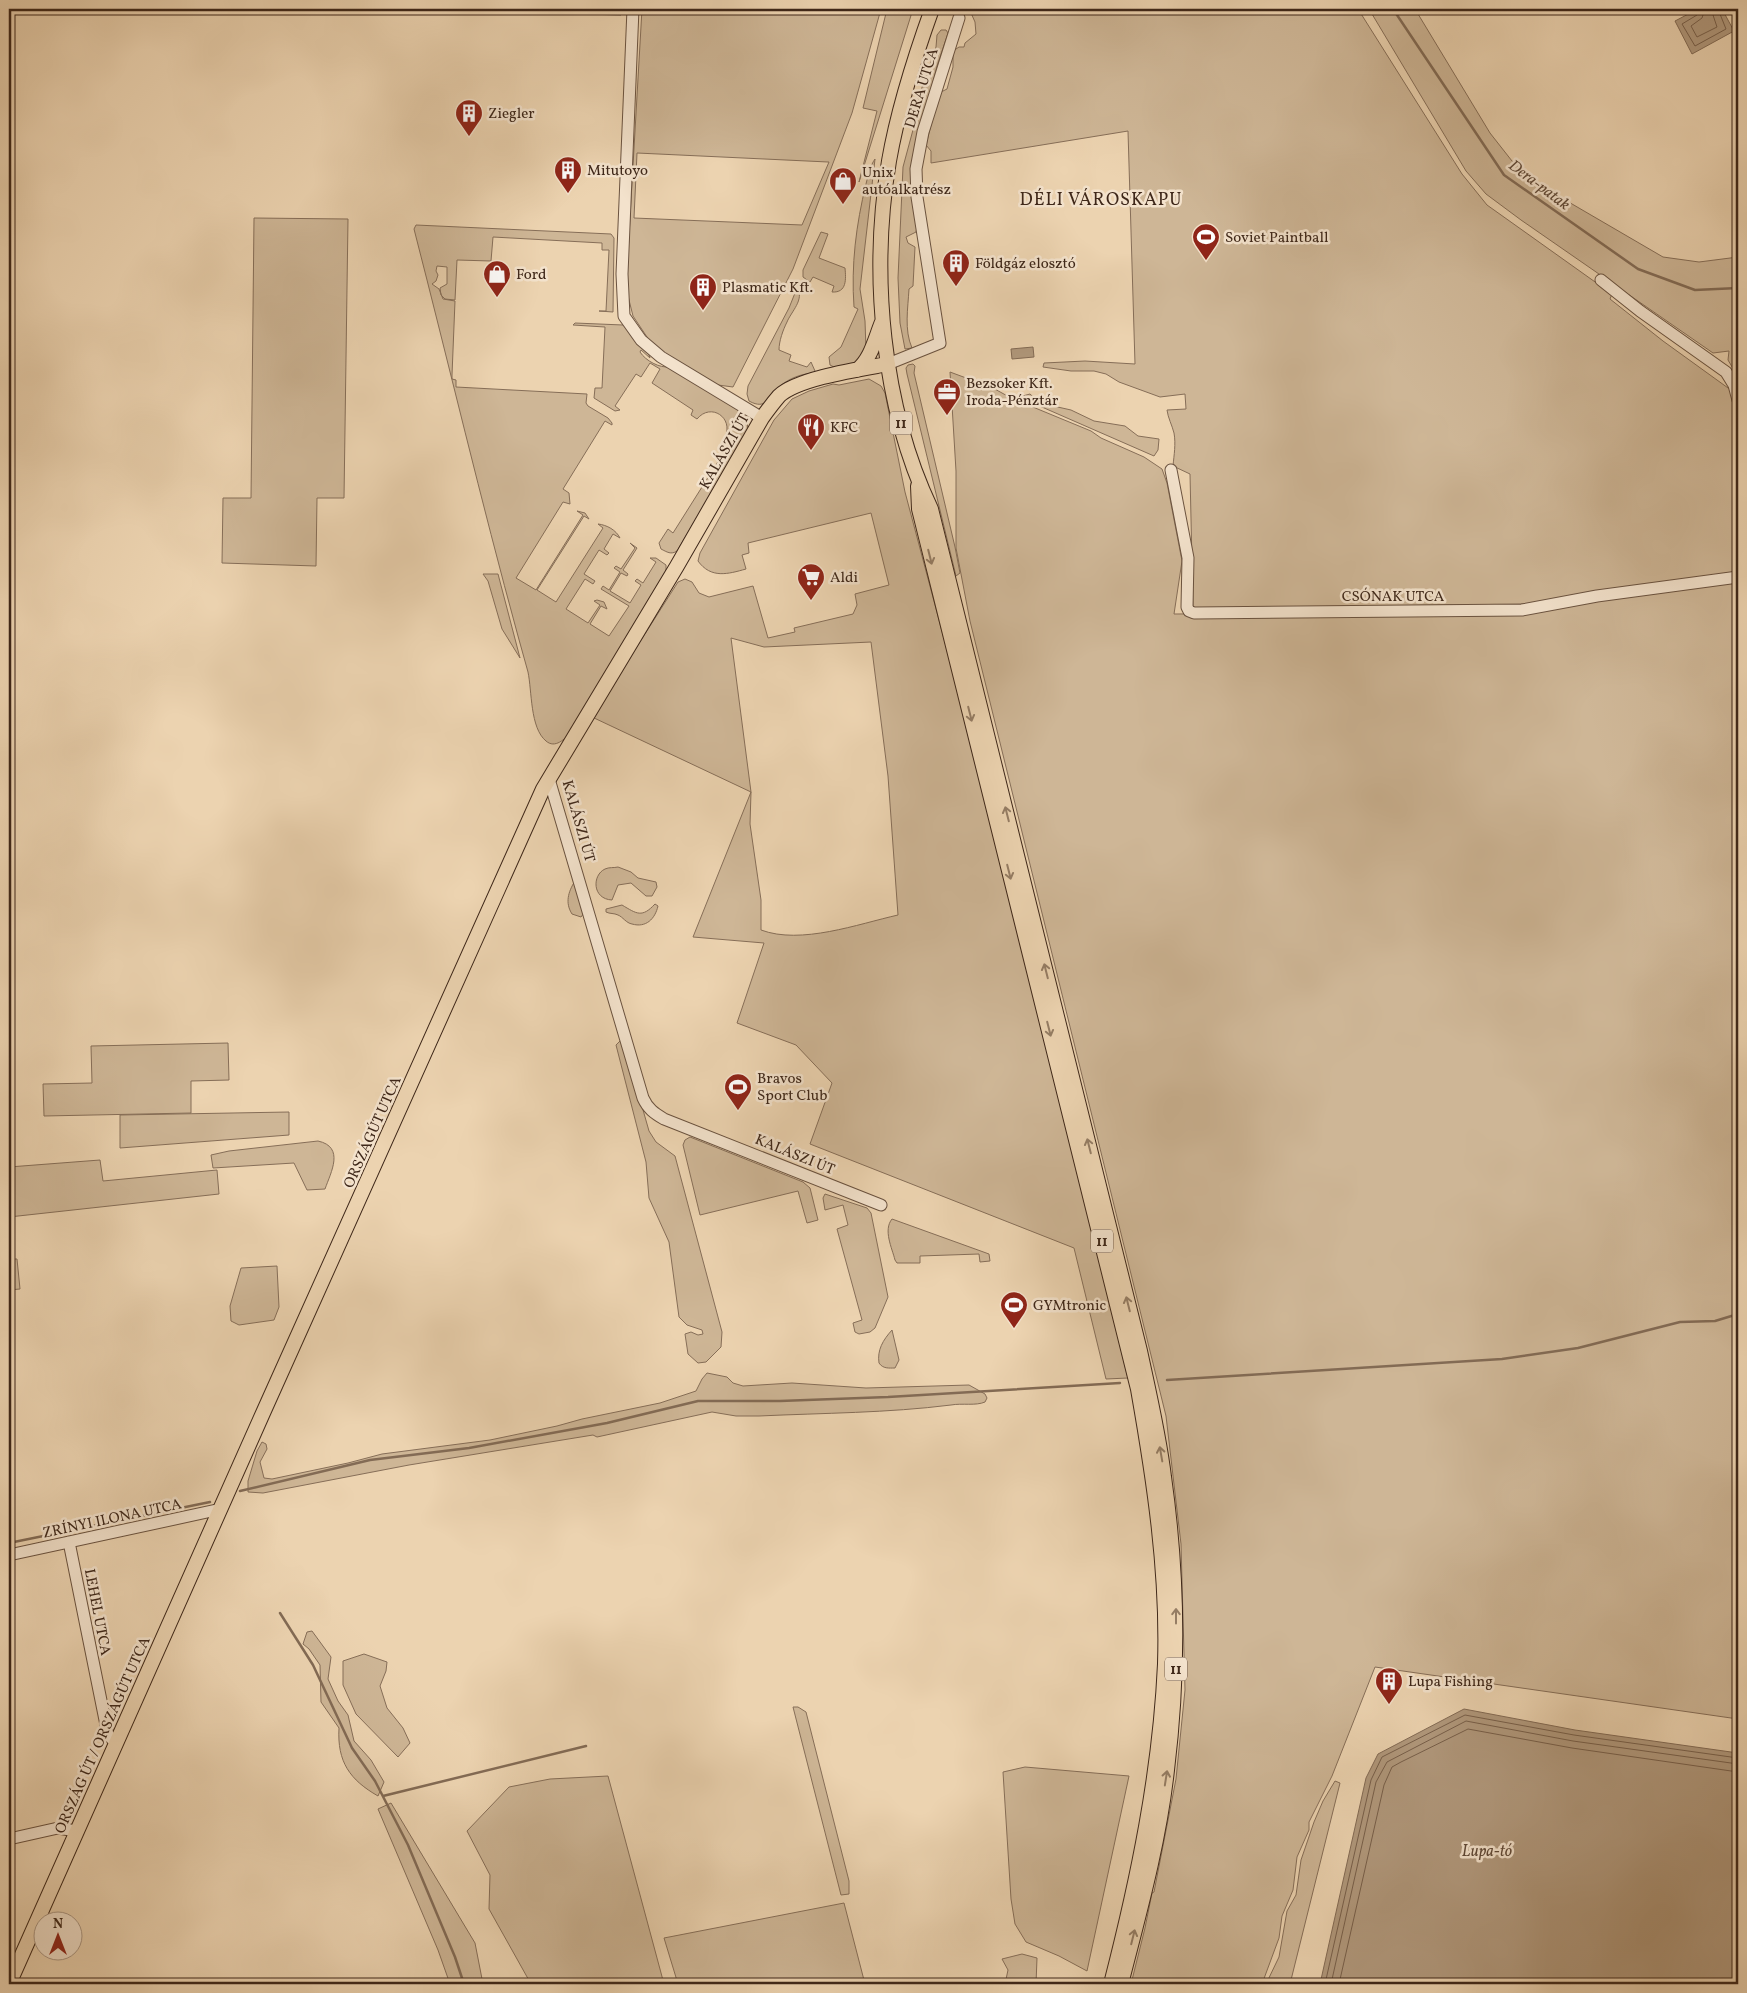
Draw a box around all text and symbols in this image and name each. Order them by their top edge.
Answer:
street label: DERA UTCA [900,45,945,131]
building icon: Ziegler [454,98,484,137]
place label: Ziegler [488,104,535,125]
building icon: Mitutoyo [553,155,583,194]
water label: Dera-patak [1504,155,1575,216]
place label: Mitutoyo [587,161,648,182]
place label: Unix autóalkatrész [862,163,951,201]
shop icon: Unix autóalkatrész [828,166,858,205]
district label: DÉLI VÁROSKAPU [1020,188,1182,213]
sports icon: Soviet Paintball [1191,222,1221,261]
place label: Soviet Paintball [1225,228,1329,249]
building icon: Földgáz elosztó [941,248,971,287]
place label: Földgáz elosztó [975,254,1076,275]
shop icon: Ford [482,259,512,298]
place label: Ford [516,265,546,286]
building icon: Plasmatic Kft. [688,272,718,311]
place label: Plasmatic Kft. [722,278,813,299]
place label: Bezsoker Kft. Iroda-Pénztár [966,374,1058,412]
office icon: Bezsoker Kft. Iroda-Pénztár [932,377,962,416]
street label: KALÁSZI ÚT [695,410,756,494]
restaurant icon: KFC [796,412,826,451]
road number: 11 [890,412,912,434]
place label: KFC [830,418,859,439]
one-way arrow [926,548,936,564]
supermarket icon: Aldi [796,562,826,601]
place label: Aldi [830,568,858,589]
street label: CSÓNAK UTCA [1342,587,1445,608]
one-way arrow [966,706,975,722]
street label: KALÁSZI ÚT [556,778,599,865]
one-way arrow [1002,806,1011,822]
one-way arrow [1005,863,1014,879]
one-way arrow [1041,964,1050,980]
one-way arrow [1044,1021,1054,1037]
place label: Bravos Sport Club [757,1069,827,1107]
sports icon: Bravos Sport Club [723,1072,753,1111]
street label: ORSZÁGÚT UTCA [339,1073,408,1192]
street label: KALÁSZI ÚT [751,1130,838,1181]
one-way arrow [1084,1139,1093,1155]
road number: 11 [1091,1230,1113,1252]
sports icon: GYMtronic [999,1290,1029,1329]
place label: GYMtronic [1033,1296,1106,1317]
one-way arrow [1123,1296,1132,1312]
one-way arrow [1155,1447,1165,1463]
street label: ZRÍNYI ILONA UTCA [41,1494,184,1544]
street label: LEHEL UTCA [78,1567,115,1658]
one-way arrow [1171,1608,1181,1624]
street label: ORSZÁG ÚT / ORSZÁGÚT UTCA [50,1633,157,1837]
road number: 11 [1165,1658,1187,1680]
building icon: Lupa Fishing [1374,1666,1404,1705]
place label: Lupa Fishing [1408,1672,1493,1693]
one-way arrow [1161,1770,1171,1786]
water label: Lupa-tó [1462,1841,1513,1863]
north arrow [32,1910,82,1960]
text: N [53,1915,63,1934]
one-way arrow [1129,1929,1138,1945]

